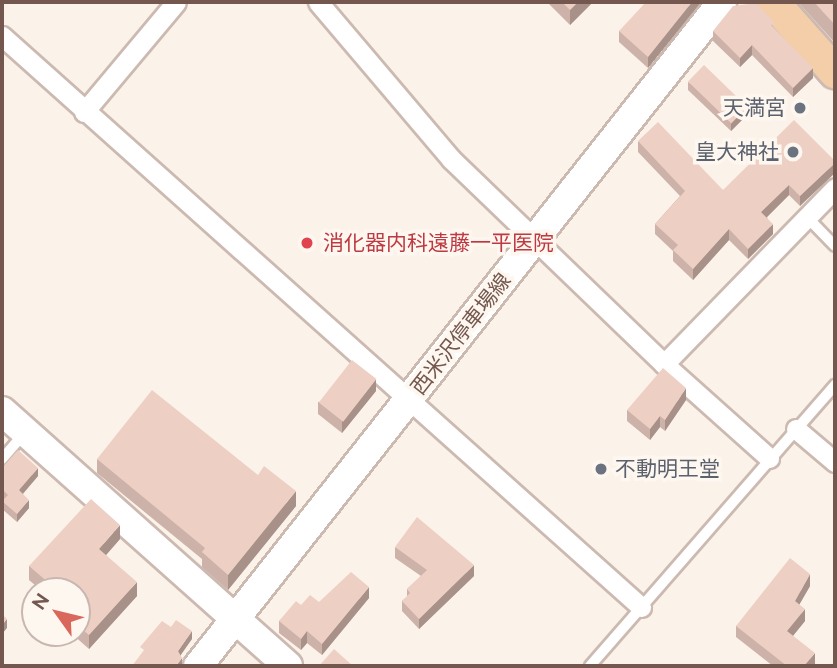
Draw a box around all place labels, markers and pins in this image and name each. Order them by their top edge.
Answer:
place label: 天満宮 [723,95,786,121]
marker: 天満宮 [792,100,808,116]
place label: 皇大神社 [695,139,779,165]
marker: 皇大神社 [785,144,801,160]
place label: 消化器内科遠藤一平医院 [323,230,554,256]
marker: 消化器内科遠藤一平医院 [297,233,317,253]
place label: 不動明王堂 [615,456,720,482]
marker: 不動明王堂 [593,461,609,477]

